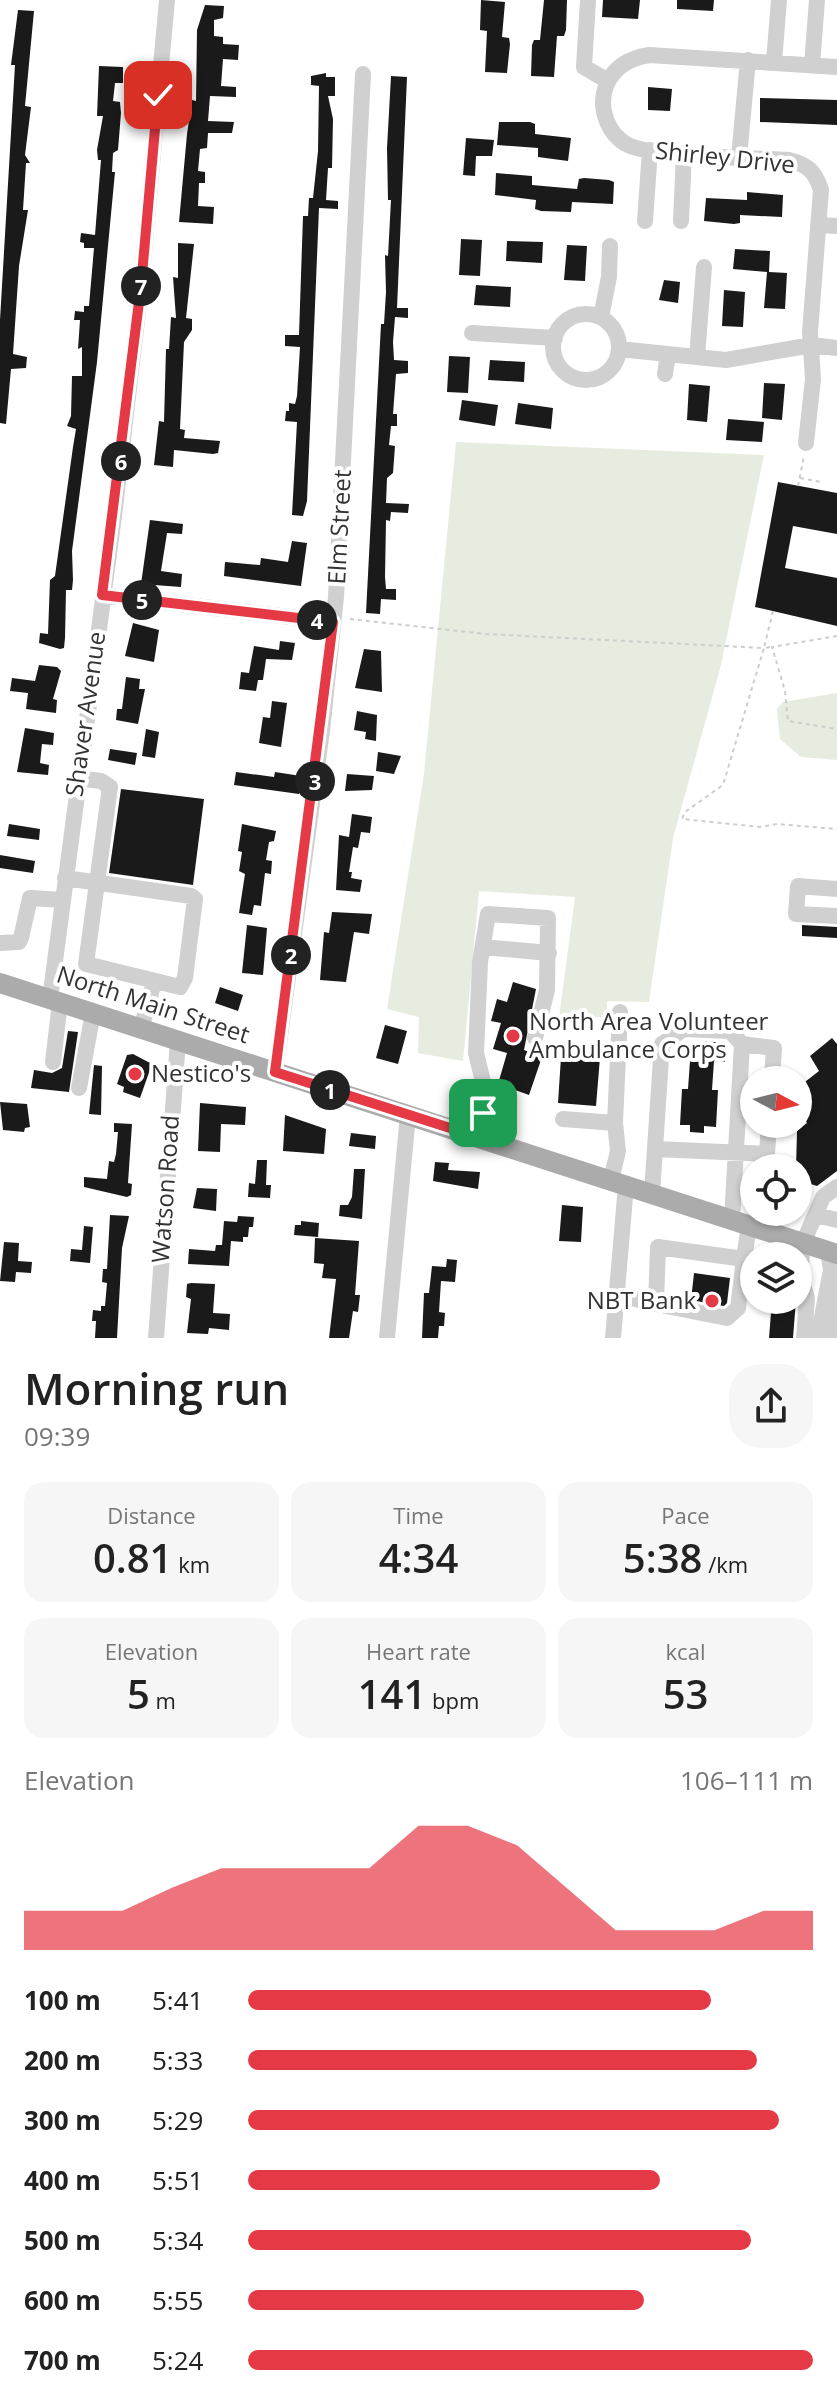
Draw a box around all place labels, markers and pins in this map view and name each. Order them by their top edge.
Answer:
pin [124,61,192,129]
pin: 7 [121,266,161,306]
pin: 6 [101,441,141,481]
pin: 5 [122,580,162,620]
pin: 4 [297,600,337,640]
pin: 3 [295,761,335,801]
pin: 2 [271,935,311,975]
place label: North Area Volunteer Ambulance Corps [529,1004,769,1065]
marker: North Area Volunteer Ambulance Corps [504,1027,522,1045]
place label: Nestico's [151,1056,251,1089]
marker: Nestico's [126,1065,144,1083]
pin: 1 [310,1070,350,1110]
pin [449,1079,517,1147]
place label: NBT Bank [587,1283,696,1316]
marker: NBT Bank [703,1292,721,1310]

